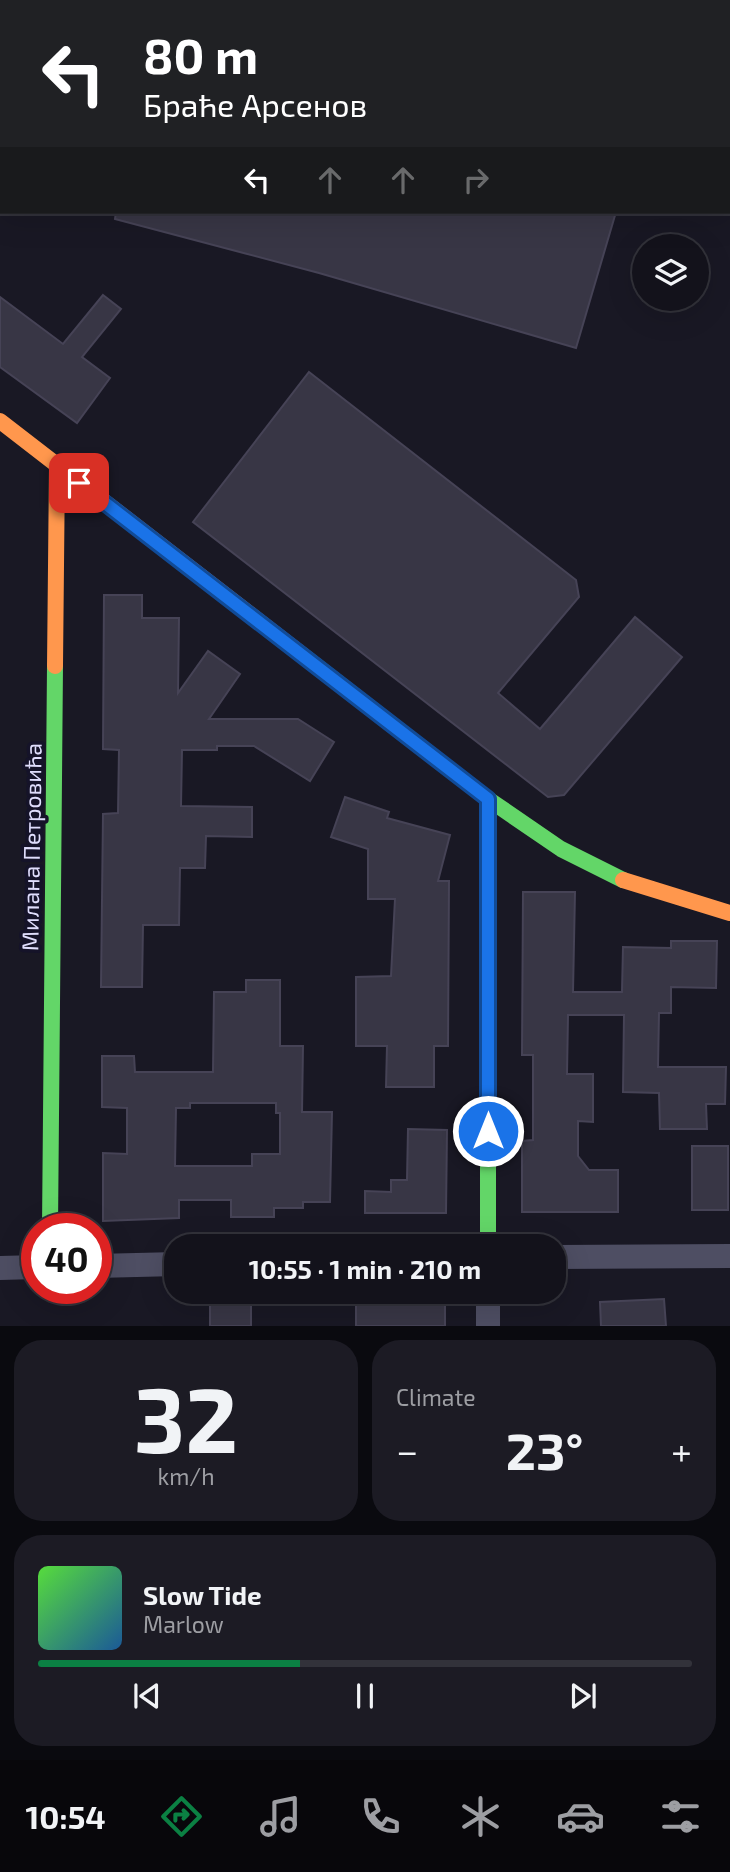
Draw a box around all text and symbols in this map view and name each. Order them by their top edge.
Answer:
text: 80 m [143,25,258,84]
icon: left [28,28,119,119]
text: Браће Арсенов [143,85,367,123]
icon: left [238,161,276,199]
icon: ahead [311,161,349,199]
icon: ahead [384,161,422,199]
icon: right [457,161,495,199]
map controls [632,234,709,311]
button: layers [632,234,709,311]
pin [49,453,109,513]
icon: arrive [60,464,98,502]
street label: Милана Петровића [15,743,47,951]
position arrow [451,1094,525,1168]
speed limit sign: 40 [21,1213,112,1304]
text: 10:55 · 1 min · 210 m [249,1253,481,1284]
text: 32 [134,1362,238,1471]
text: Climate [396,1383,476,1411]
text: 23° [506,1418,583,1480]
text: − [396,1427,418,1473]
text: + [671,1427,692,1473]
text: km/h [157,1462,215,1490]
text: Slow Tide [143,1579,262,1610]
text: Marlow [143,1610,224,1638]
icon: previous [128,1677,166,1715]
icon: pause [346,1677,384,1715]
icon: next [564,1677,602,1715]
icon: directions [157,1792,206,1841]
icon: music [256,1792,305,1841]
icon: phone [356,1792,405,1841]
icon: climate [456,1792,505,1841]
icon: car [556,1792,605,1841]
icon: filters [656,1792,705,1841]
text: 10:54 [25,1797,106,1835]

